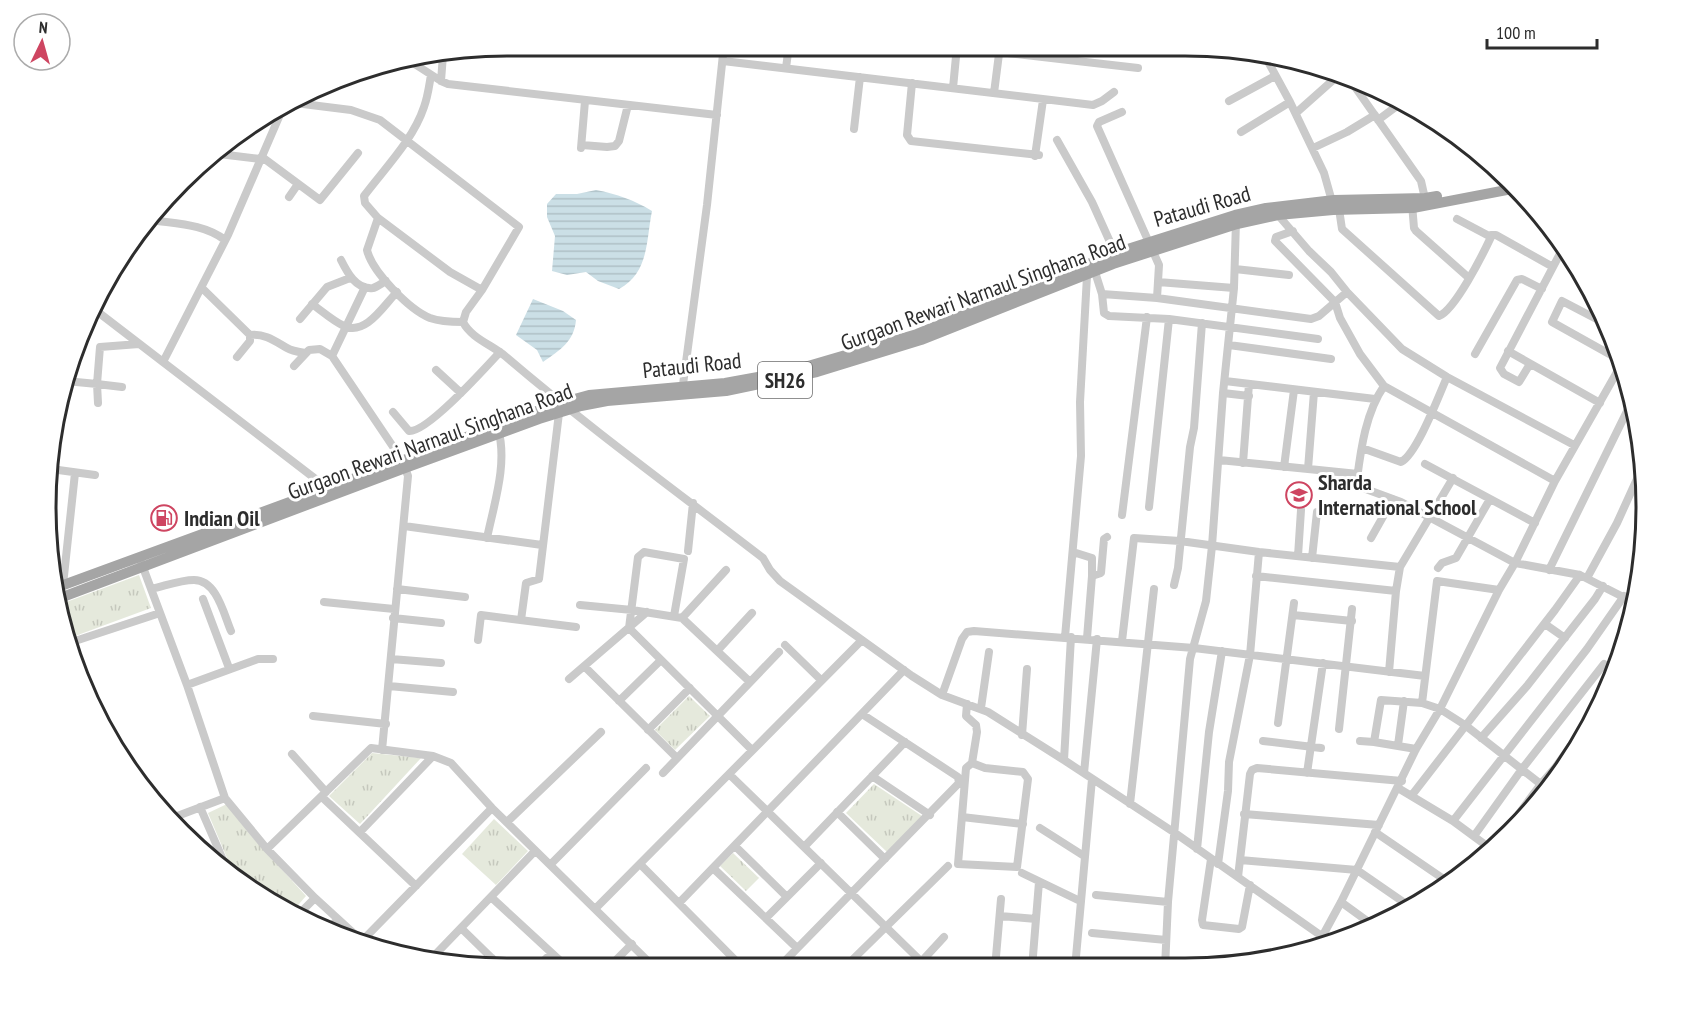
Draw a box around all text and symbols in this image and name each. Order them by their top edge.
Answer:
north arrow [12,12,72,72]
scale bar [1487,12,1596,50]
text: N [38,17,48,37]
text: 100 m [1496,21,1536,44]
street label: Pataudi Road [1151,179,1253,233]
street label: Gurgaon Rewari Narnaul Singhana Road [837,227,1129,357]
street label: Pataudi Road [641,346,743,384]
road number: SH26 [758,362,812,398]
street label: Gurgaon Rewari Narnaul Singhana Road [284,376,576,506]
place label: Sharda International School [1318,468,1477,521]
school or university icon: Sharda International School [1284,480,1314,510]
fuel station icon: Indian Oil [149,503,179,533]
place label: Indian Oil [184,504,260,532]

